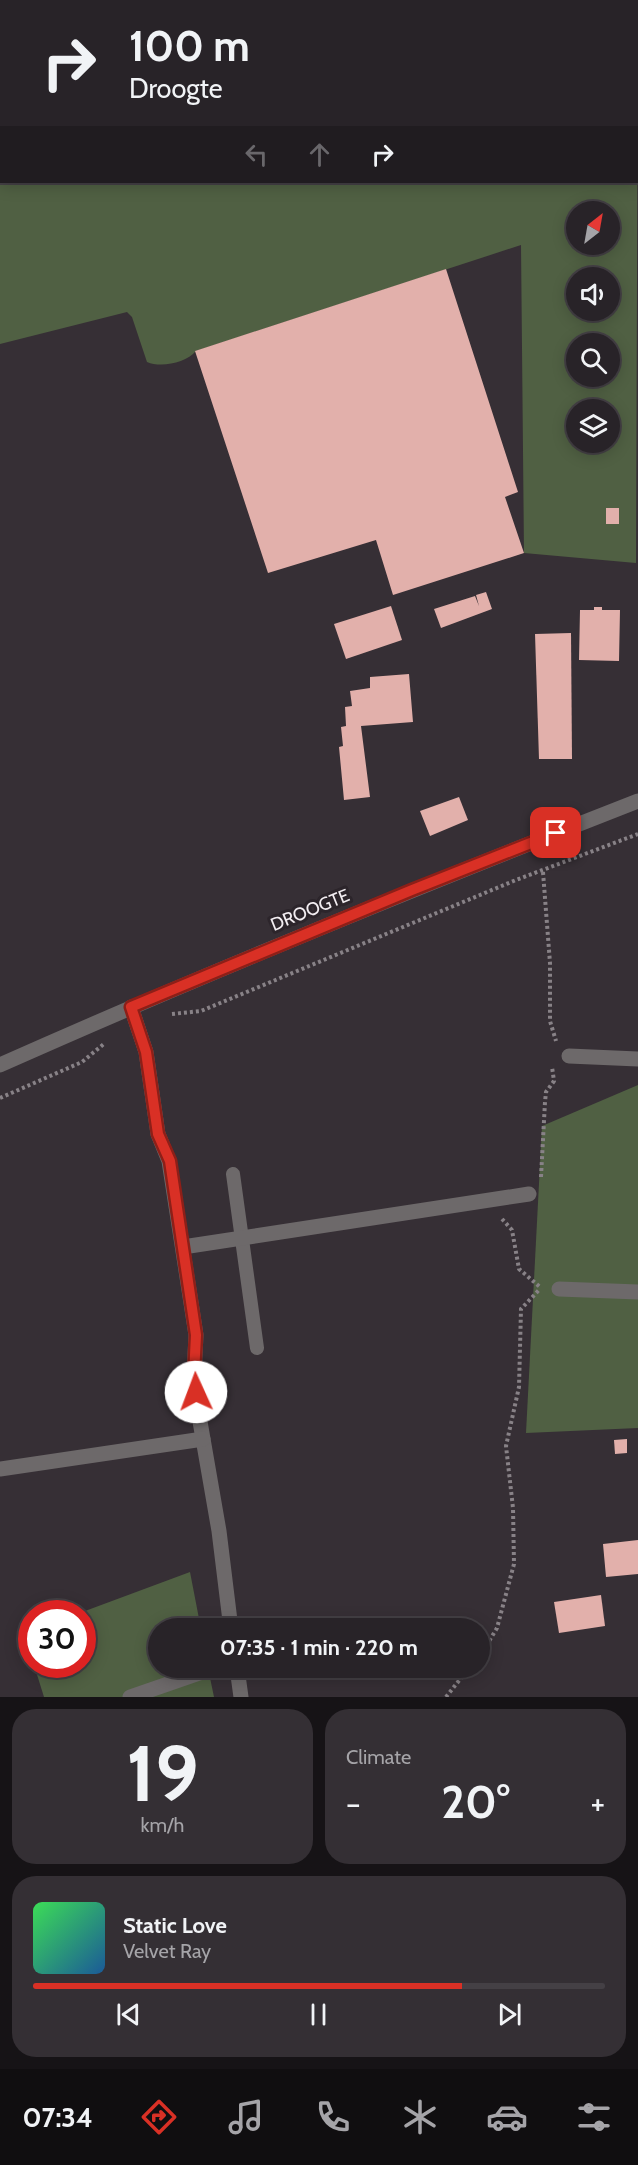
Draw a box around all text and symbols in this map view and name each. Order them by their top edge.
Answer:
text: 100 m [129,20,250,72]
icon: right [30,24,108,102]
text: Droogte [129,72,223,105]
icon: left [240,138,273,171]
icon: ahead [303,138,336,171]
icon: right [366,138,399,171]
north arrow [566,201,620,255]
map controls [566,201,620,453]
button: sound [566,267,620,321]
button: search [566,333,620,387]
button: layers [566,399,620,453]
pin [530,807,581,858]
icon: arrive [539,816,572,849]
street label: DROOGTE [267,884,353,936]
position arrow [164,1360,228,1424]
speed limit sign: 30 [18,1600,96,1678]
text: 07:35 · 1 min · 220 m [220,1634,418,1661]
text: 19 [126,1726,199,1821]
text: Climate [346,1745,411,1769]
text: 20° [441,1775,510,1829]
text: − [346,1783,361,1823]
text: + [590,1783,605,1823]
text: km/h [141,1813,184,1837]
text: Static Love [123,1912,227,1939]
text: Velvet Ray [123,1939,211,1963]
icon: previous [112,1998,145,2031]
icon: pause [302,1998,335,2031]
icon: next [493,1998,526,2031]
icon: directions [138,2096,180,2138]
icon: music [225,2096,267,2138]
icon: phone [312,2096,354,2138]
icon: climate [399,2096,441,2138]
icon: car [486,2096,528,2138]
icon: filters [573,2096,615,2138]
text: 07:34 [23,2101,93,2134]

